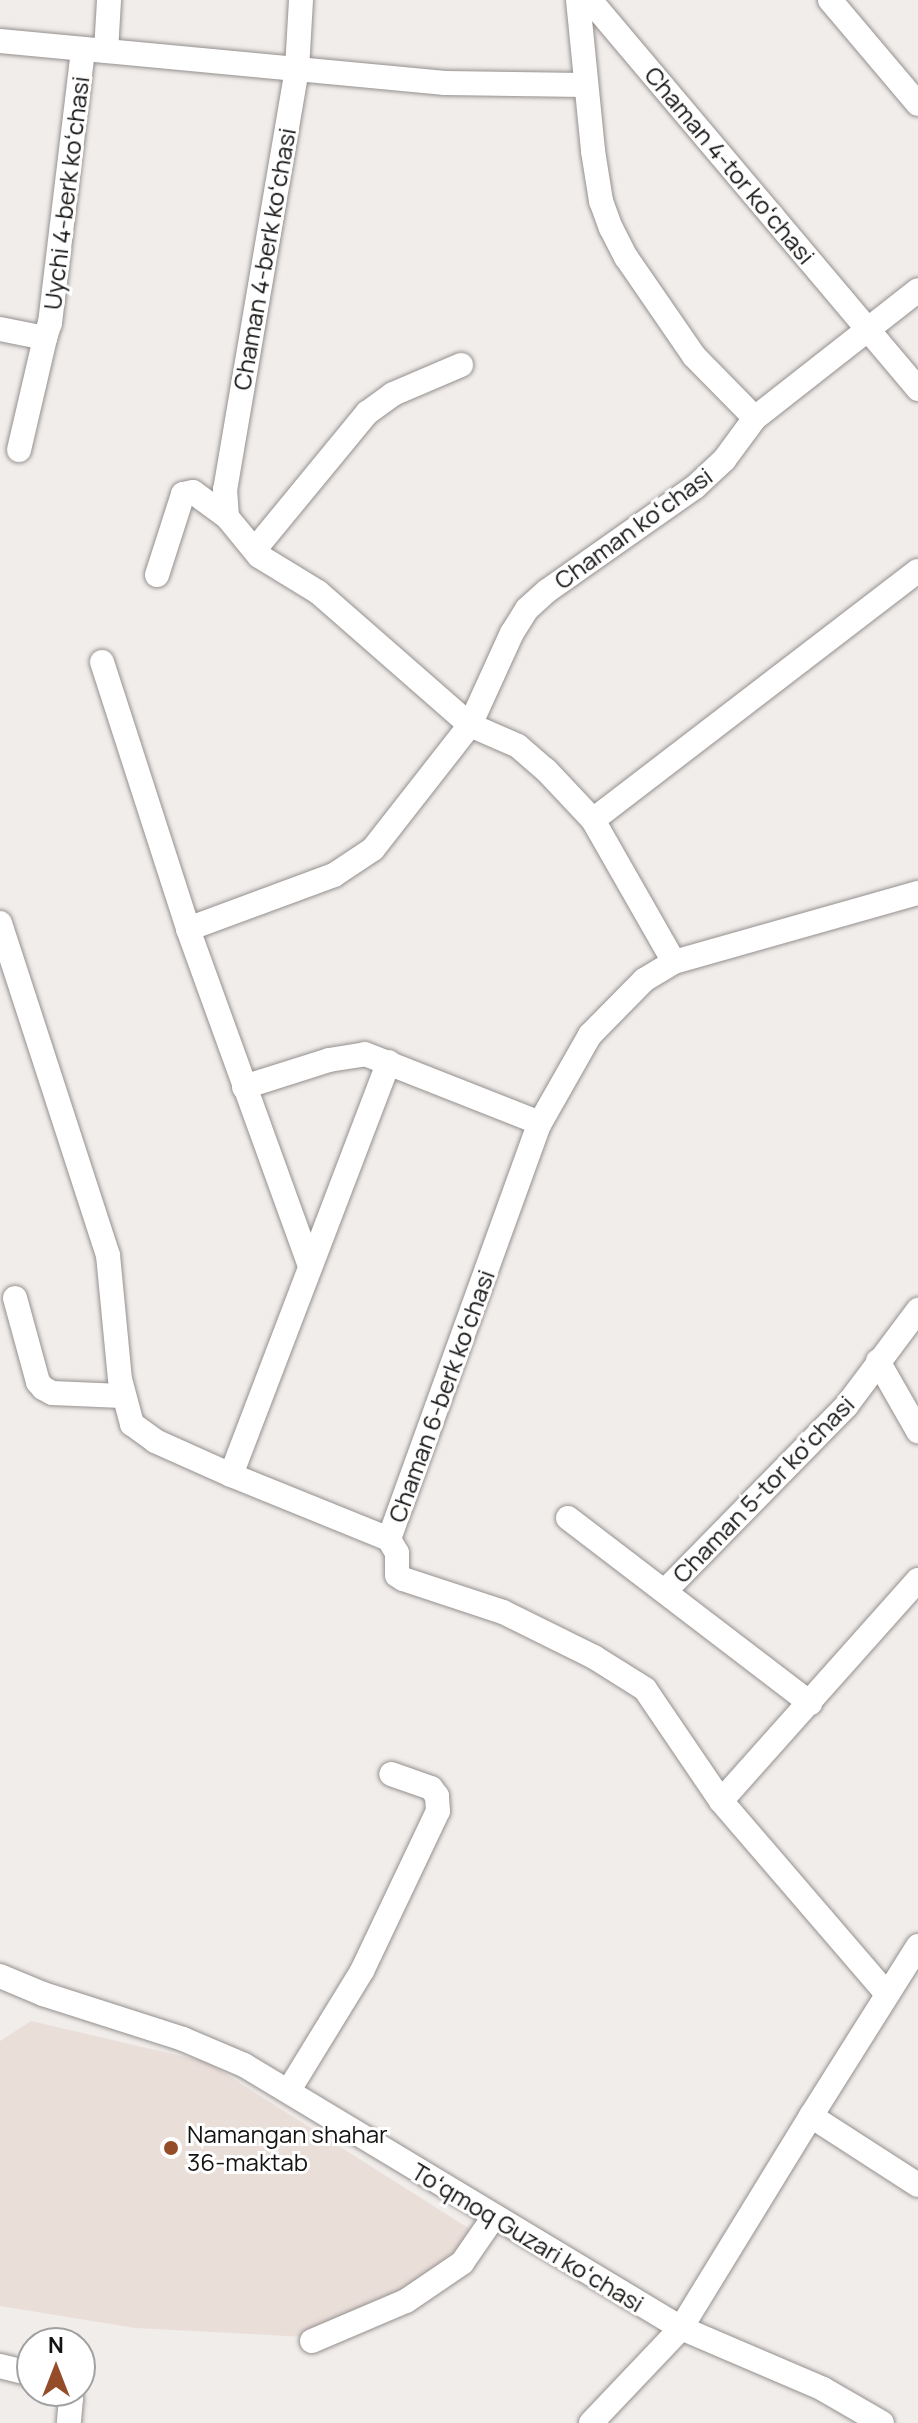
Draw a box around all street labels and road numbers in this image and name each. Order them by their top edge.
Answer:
street label: Chaman 4-tor koʻchasi [639,60,821,270]
street label: Uychi 4-berk koʻchasi [37,75,95,311]
street label: Chaman 4-berk koʻchasi [227,126,301,392]
street label: Chaman koʻchasi [549,461,717,595]
street label: Chaman 6-berk koʻchasi [382,1266,500,1526]
street label: Chaman 5-tor koʻchasi [666,1390,860,1588]
street label: Toʻqmoq Guzari koʻchasi [407,2156,649,2318]

